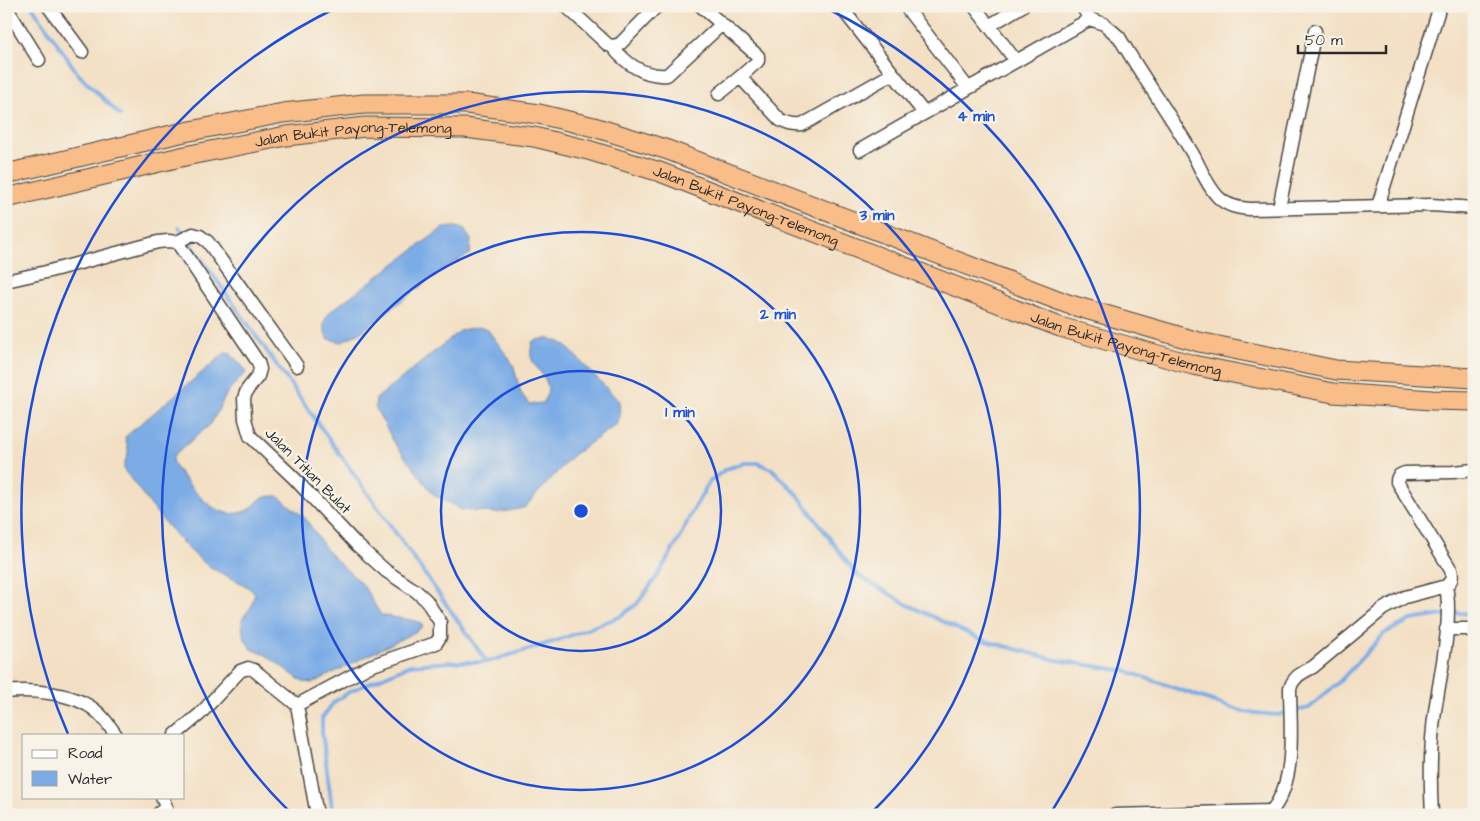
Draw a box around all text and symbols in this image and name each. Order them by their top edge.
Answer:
scale bar [1298,22,1385,54]
text: 50 m [1305,30,1343,51]
text: 4 min [957,106,995,127]
street label: Jalan Bukit Payong-Telemong [253,116,452,152]
street label: Jalan Bukit Payong-Telemong [650,160,842,252]
text: 3 min [858,205,895,226]
text: 2 min [759,304,797,325]
street label: Jalan Bukit Payong-Telemong [1027,306,1224,382]
text: 1 min [665,402,695,423]
street label: Jalan Titian Bulat [260,423,356,519]
centre of rings [572,502,590,520]
legend [22,734,185,798]
text: Road [68,743,103,764]
text: Water [68,769,112,790]

